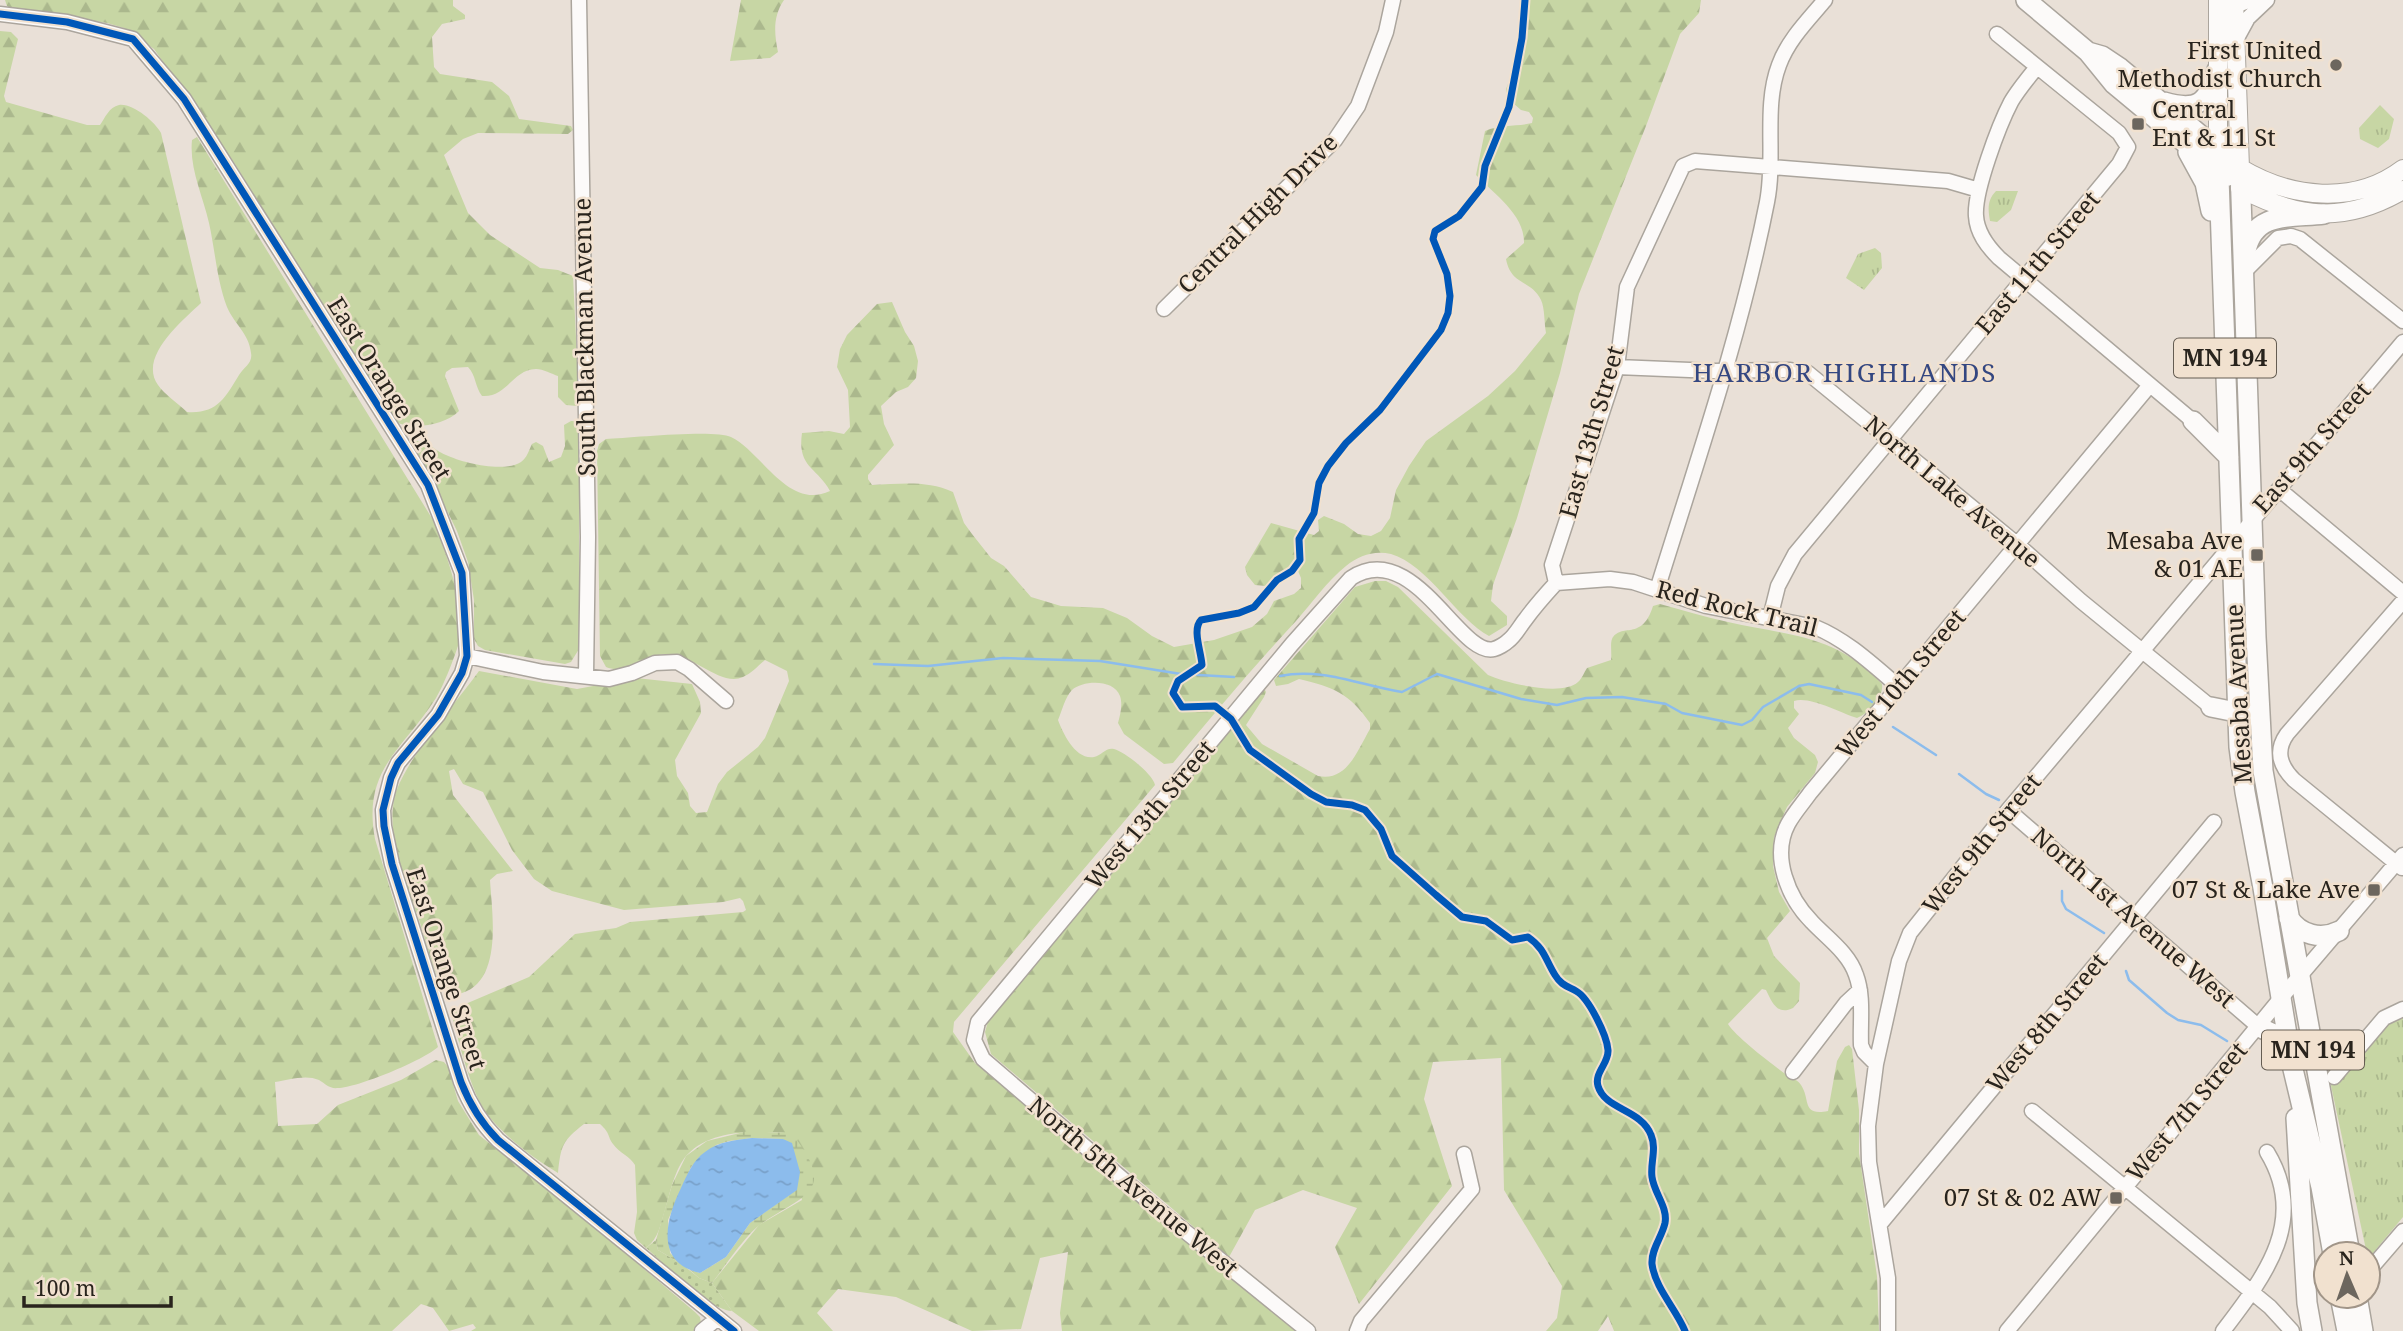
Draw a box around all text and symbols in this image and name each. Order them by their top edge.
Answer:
place label: First United Methodist Church [2118,33,2322,94]
marker: First United Methodist Church [2328,57,2344,73]
place label: Central Ent & 11 St [2152,92,2276,153]
marker: Central Ent & 11 St [2130,116,2146,132]
street label: Central High Drive [1170,126,1344,300]
street label: East 11th Street [1967,183,2107,341]
street label: South Blackman Avenue [565,198,602,476]
street label: East Orange Street [320,290,460,486]
road number: MN 194 [2174,338,2276,378]
street label: East 13th Street [1550,342,1631,522]
district label: HARBOR HIGHLANDS [1693,354,1997,390]
street label: East 9th Street [2245,374,2377,520]
street label: North Lake Avenue [1858,407,2048,574]
place label: Mesaba Ave & 01 AE [2107,523,2243,584]
marker: Mesaba Ave & 01 AE [2249,547,2265,563]
street label: Red Rock Trail [1653,572,1822,644]
street label: West 10th Street [1828,601,1972,765]
street label: Mesaba Avenue [2216,603,2259,785]
street label: West 13th Street [1077,732,1221,896]
street label: West 9th Street [1914,766,2048,920]
street label: North 1st Avenue West [2025,819,2243,1015]
street label: East Orange Street [399,863,496,1074]
place label: 07 St & Lake Ave [2172,872,2360,905]
marker: 07 St & Lake Ave [2366,882,2382,898]
street label: West 8th Street [1978,945,2114,1099]
road number: MN 194 [2262,1030,2364,1070]
street label: West 7th Street [2118,1034,2254,1188]
street label: North 5th Avenue West [1022,1088,1246,1284]
place label: 07 St & 02 AW [1944,1180,2102,1213]
marker: 07 St & 02 AW [2108,1190,2124,1206]
north arrow [2312,1240,2382,1310]
text: N [2338,1245,2354,1271]
scale bar [24,1264,172,1308]
text: 100 m [35,1274,96,1302]

